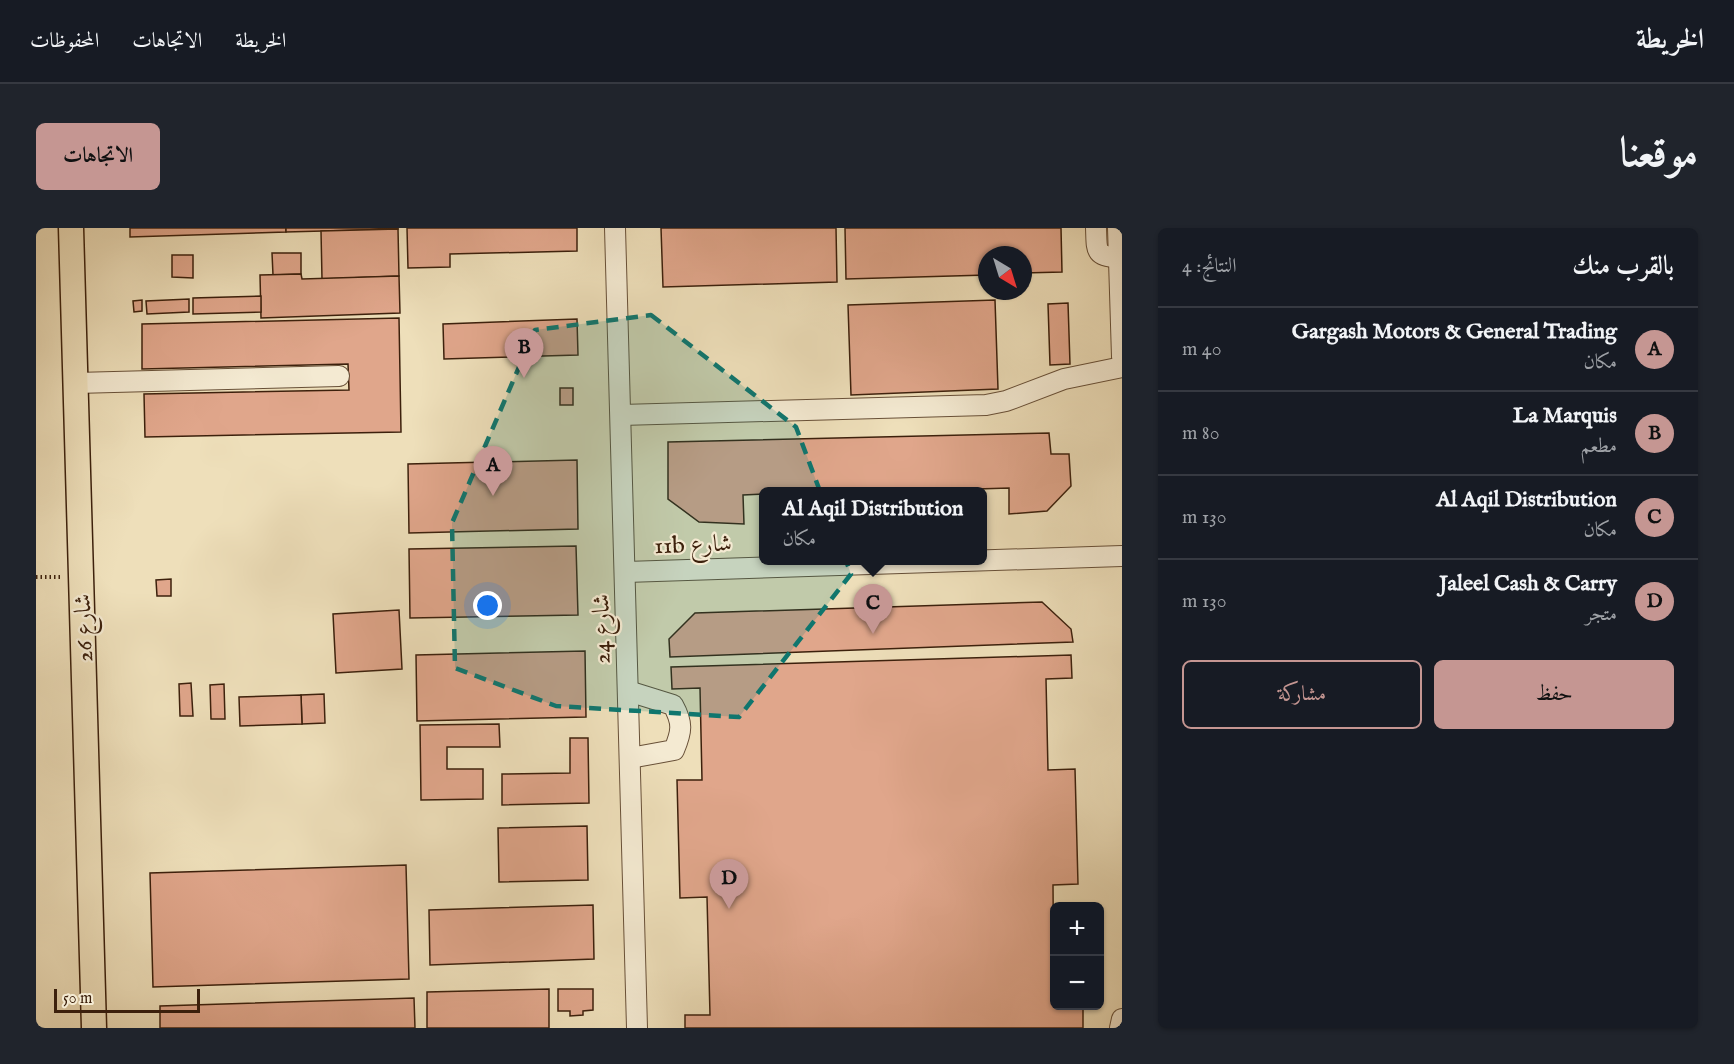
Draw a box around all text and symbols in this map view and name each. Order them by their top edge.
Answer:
text: الخريطة [1636,23,1704,58]
text: المحفوظات [30,28,99,55]
text: الاتجاهات [132,28,202,55]
text: الخريطة [235,28,286,55]
button: الاتجاهات [36,123,160,190]
text: موقعنا [1620,128,1698,181]
north arrow [978,246,1032,300]
text: بالقرب منك [1572,250,1674,283]
text: النتائج: 4 [1182,254,1237,279]
text: Gargash Motors & General Trading [1292,318,1617,346]
pin: B [504,328,544,378]
text: 40 m [1182,337,1221,362]
text: A [1648,337,1661,362]
text: مكان [1583,350,1617,375]
text: La Marquis [1513,402,1617,430]
text: 80 m [1182,421,1220,446]
text: B [1648,421,1661,446]
text: مطعم [1580,434,1617,459]
pin: A [474,446,512,496]
text: Al Aqil Distribution [1436,486,1617,514]
popup [759,487,987,565]
text: Al Aqil Distribution [783,495,963,523]
text: 130 m [1182,505,1227,530]
text: C [1647,505,1662,530]
text: مكان [1583,518,1617,543]
text: مكان [783,527,816,552]
street label: 11b شارع [654,529,732,565]
text: Jaleel Cash & Carry [1439,570,1617,598]
pin: C [854,584,892,634]
text: 130 m [1182,589,1227,614]
text: D [1646,589,1663,614]
your location [473,591,502,620]
street label: شارع 26 [68,593,104,663]
street label: شارع 24 [586,594,622,664]
text: متجر [1585,602,1617,627]
button: مشاركة [1182,660,1422,729]
button: حفظ [1434,660,1674,729]
pin: D [710,860,748,909]
map controls [1050,902,1104,1010]
button: + [1050,902,1104,956]
button: − [1050,956,1104,1010]
scale bar [54,986,200,1014]
text: 50 m [63,989,92,1009]

